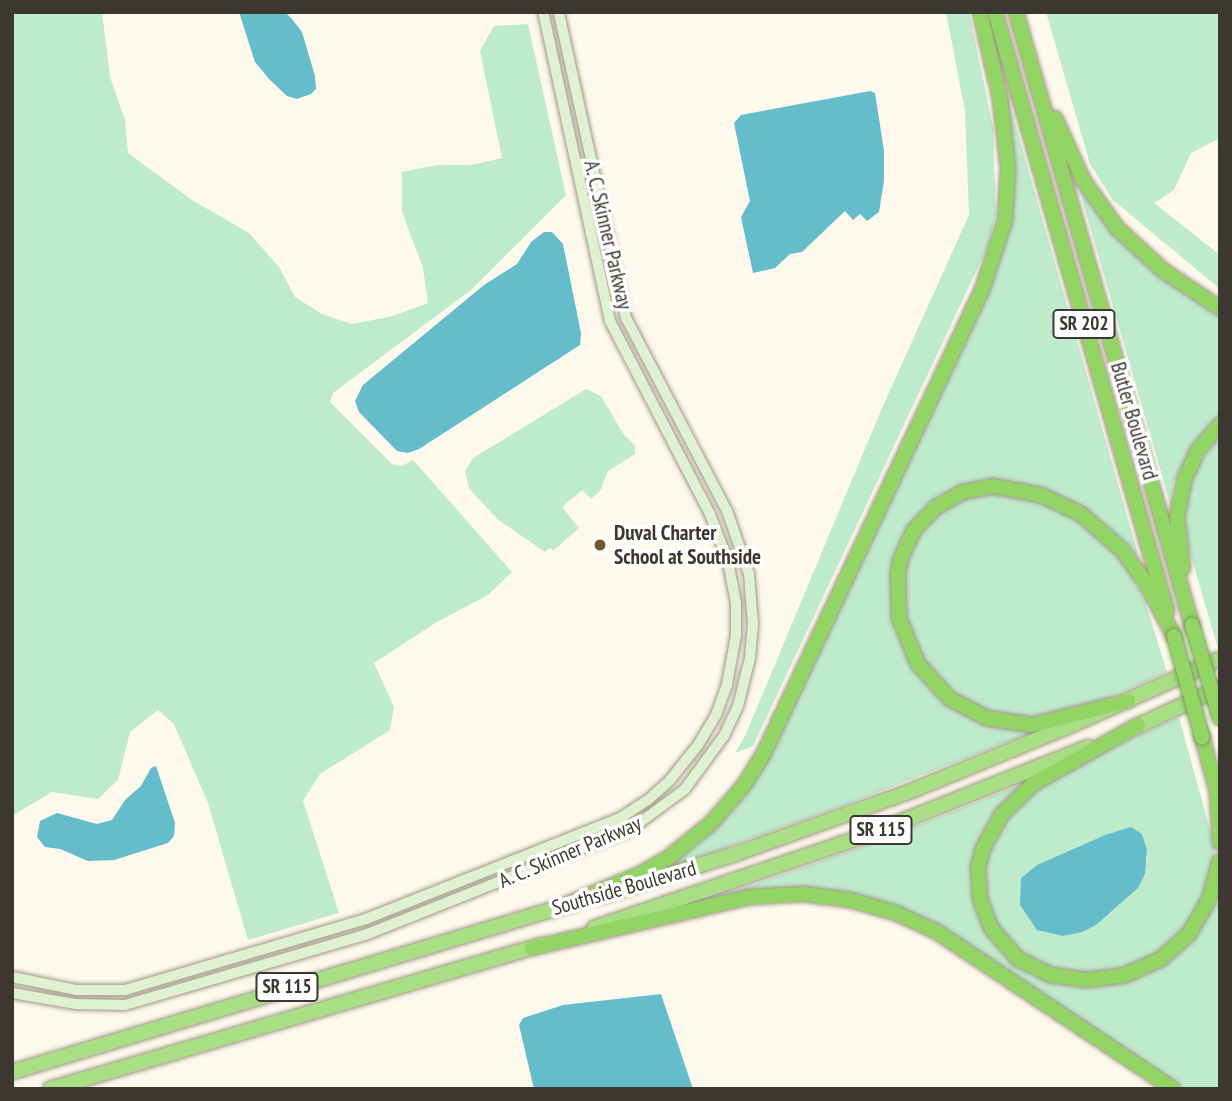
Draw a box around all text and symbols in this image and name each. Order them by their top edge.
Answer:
street label: A. C. Skinner Parkway [578,157,638,313]
road number: SR 202 [1051,308,1117,340]
street label: Butler Boulevard [1105,359,1163,483]
place label: Duval Charter School at Southside [614,520,761,570]
marker: Duval Charter School at Southside [592,537,608,553]
street label: A. C. Skinner Parkway [494,810,646,894]
road number: SR 115 [848,814,914,846]
street label: Southside Boulevard [549,855,699,921]
road number: SR 115 [254,972,320,1002]

